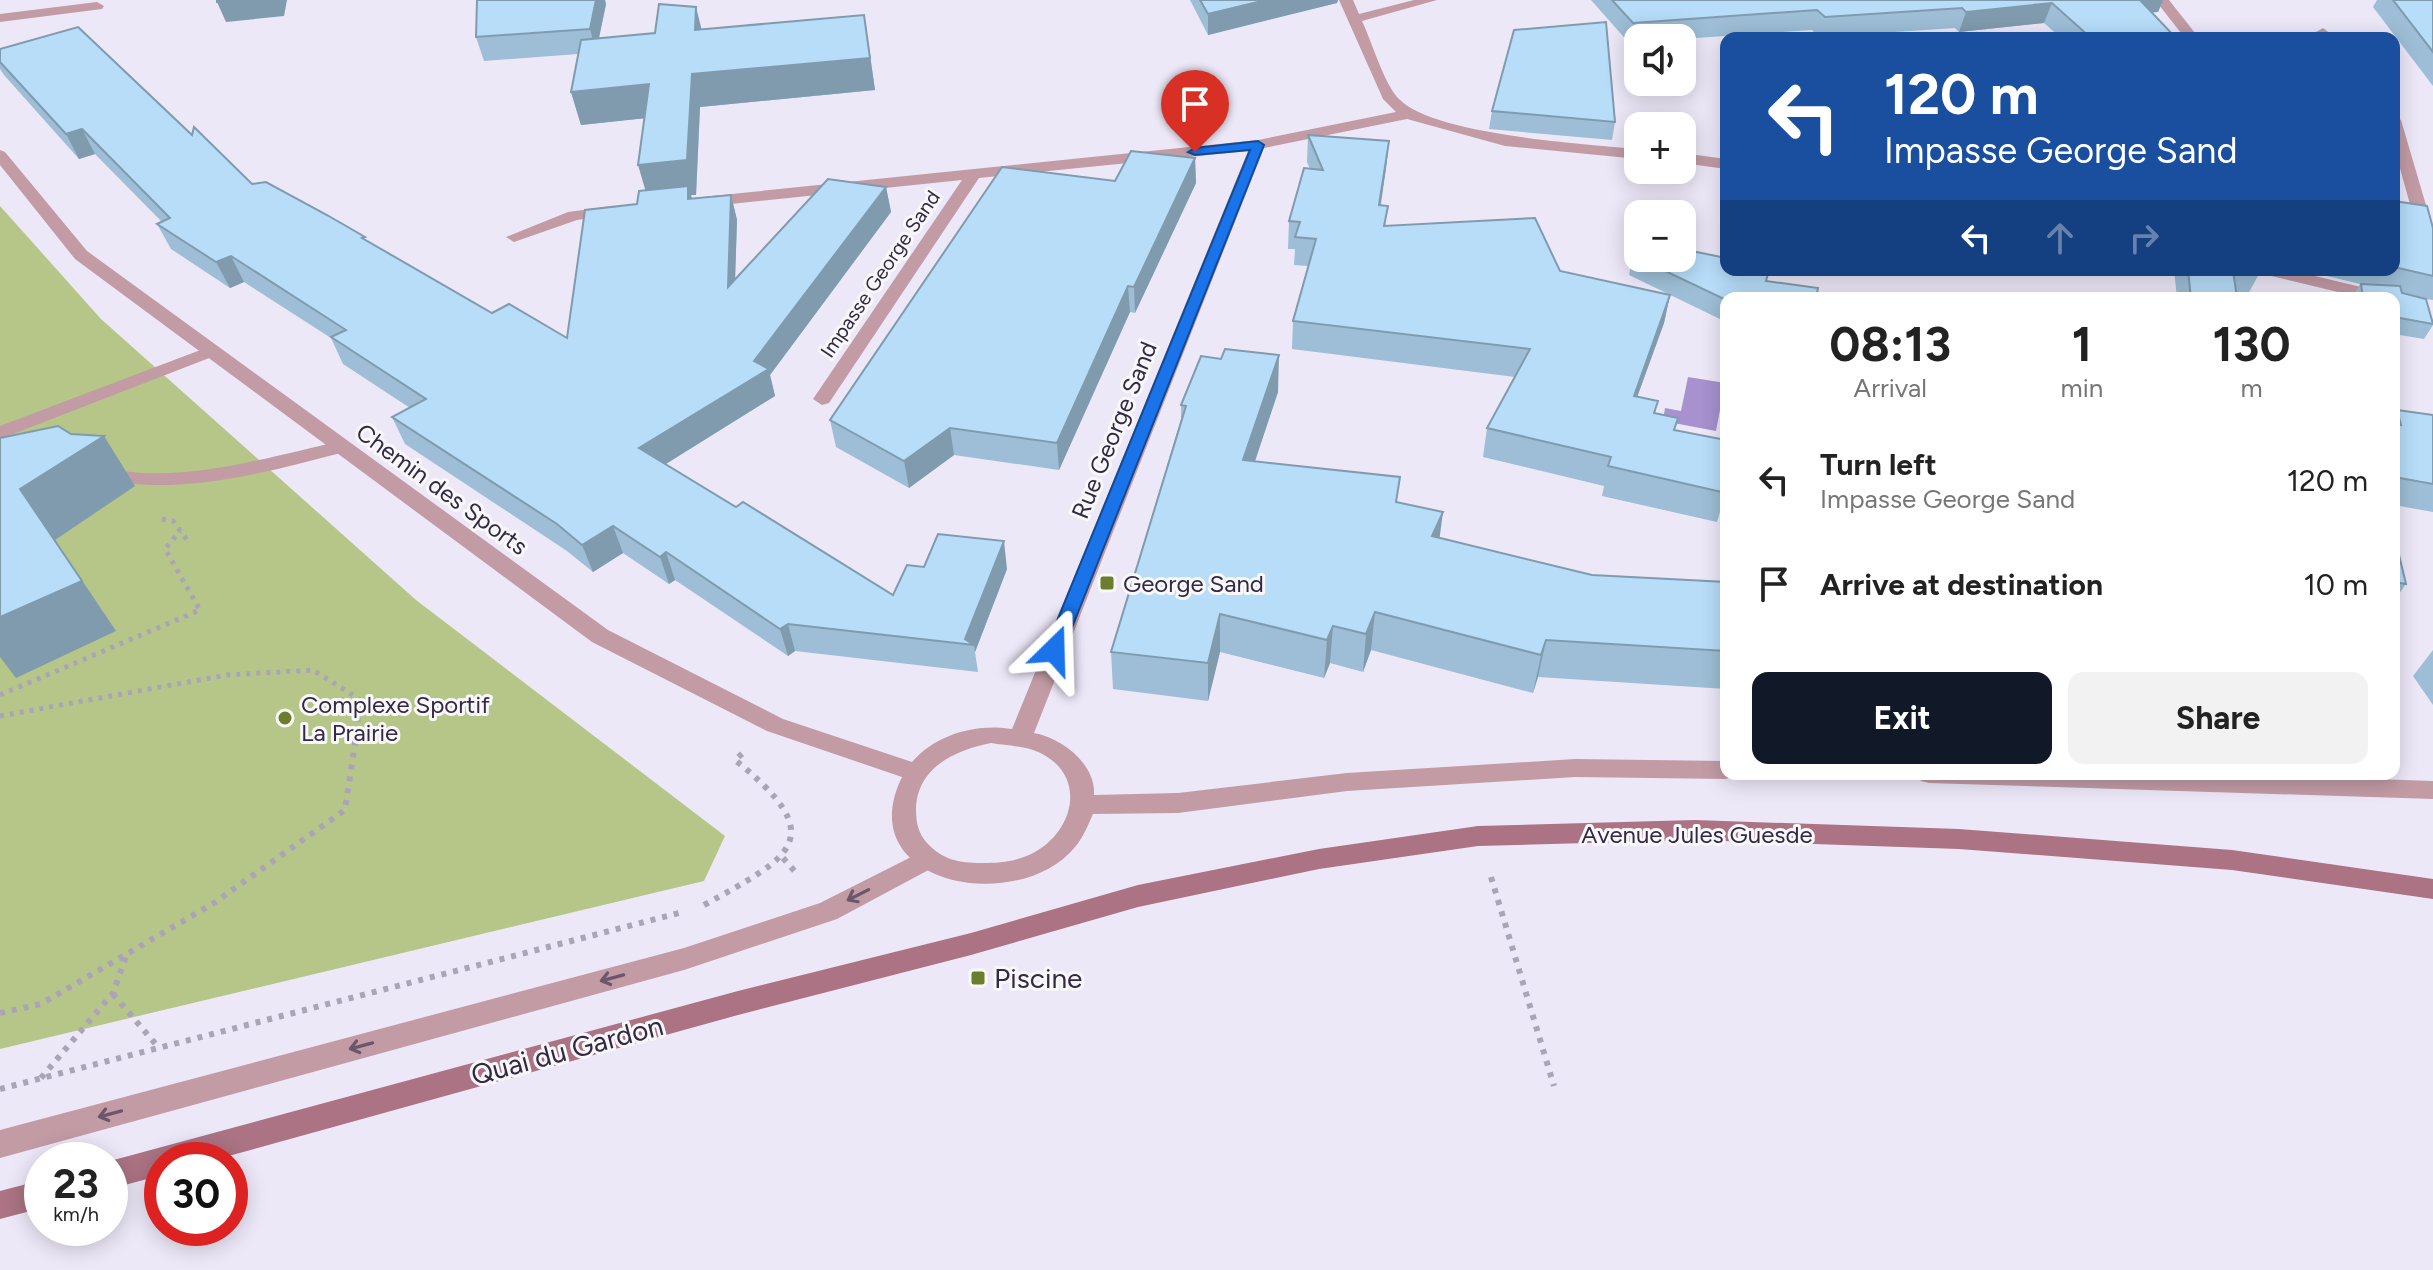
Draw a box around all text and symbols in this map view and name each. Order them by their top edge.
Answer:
map controls [1624,24,1696,272]
button: sound [1624,24,1696,96]
text: 120 m [1884,61,2039,128]
icon: left [1752,64,1856,168]
pin [1161,70,1229,152]
icon: arrive [1173,82,1217,126]
button: + [1624,112,1696,184]
text: Impasse George Sand [1884,129,2238,172]
street label: Impasse George Sand [815,186,945,362]
button: − [1624,200,1696,272]
icon: left [1954,216,1998,260]
icon: ahead [2038,216,2082,260]
icon: right [2122,216,2166,260]
text: 08:13 [1829,315,1951,373]
text: 1 [2072,315,2092,373]
text: 130 [2213,315,2291,373]
street label: Rue George Sand [1065,337,1163,523]
text: Arrival [1854,372,1927,404]
text: min [2061,372,2103,404]
text: m [2241,372,2263,404]
street label: Chemin des Sports [351,417,533,561]
text: Turn left [1820,446,1937,483]
icon: left [1752,458,1796,502]
text: 120 m [2287,462,2368,499]
text: Impasse George Sand [1820,483,2075,515]
icon: arrive [1752,562,1796,606]
text: Arrive at destination [1820,566,2103,603]
text: 10 m [2303,566,2368,603]
place label: George Sand [1123,569,1264,598]
marker: George Sand [1098,574,1116,592]
position arrow [1012,608,1096,692]
button: Exit [1752,672,2052,764]
button: Share [2068,672,2368,764]
place label: Complexe Sportif La Prairie [301,690,490,747]
marker: Complexe Sportif La Prairie [276,709,294,727]
street label: Avenue Jules Guesde [1581,820,1813,849]
one-way arrow [846,888,870,904]
place label: Piscine [994,961,1082,995]
marker: Piscine [969,969,987,987]
one-way arrow [600,971,626,986]
street label: Quai du Gardon [467,1008,667,1092]
one-way arrow [349,1039,375,1054]
one-way arrow [98,1107,124,1122]
speed limit sign: 30 [144,1142,248,1246]
text: 23 [53,1160,99,1208]
text: km/h [53,1202,99,1226]

